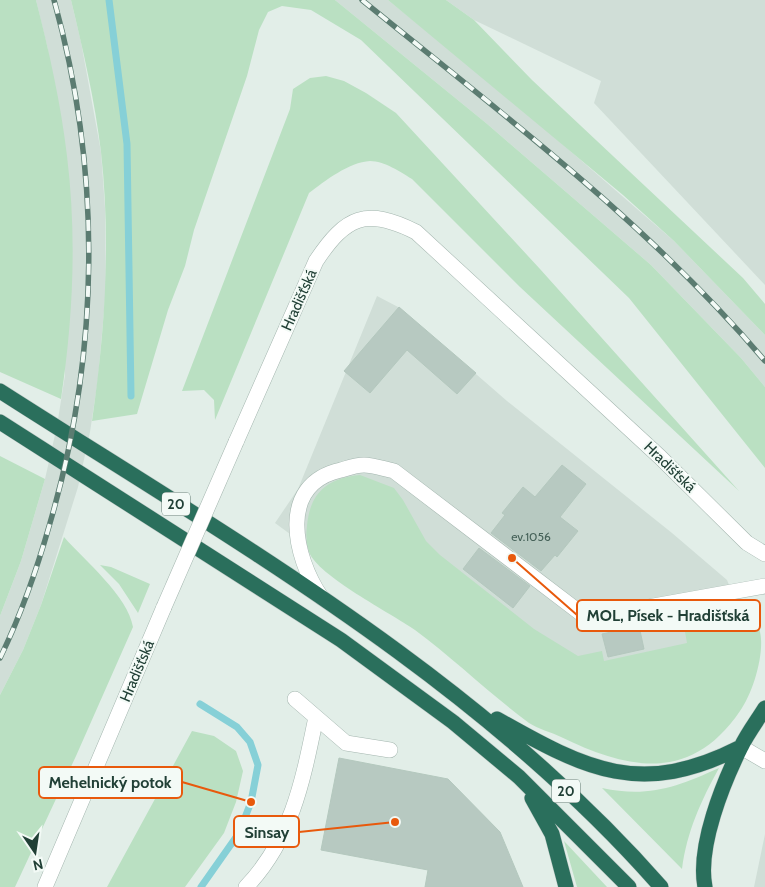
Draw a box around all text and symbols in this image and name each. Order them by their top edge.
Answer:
street label: Hradišťská [278,266,321,333]
street label: Hradišťská [640,438,700,497]
road number: 20 [162,492,190,516]
house number: ev.1056 [511,529,551,544]
callout: MOL, Písek - Hradišťská [577,600,760,631]
text: MOL, Písek - Hradišťská [587,606,750,625]
street label: Hradišťská [116,637,158,704]
callout: Mehelnický potok [39,767,182,798]
text: Mehelnický potok [48,773,172,792]
road number: 20 [552,779,580,802]
callout: Sinsay [234,816,299,847]
text: Sinsay [245,823,290,842]
north arrow [10,827,60,877]
text: N [31,855,45,875]

